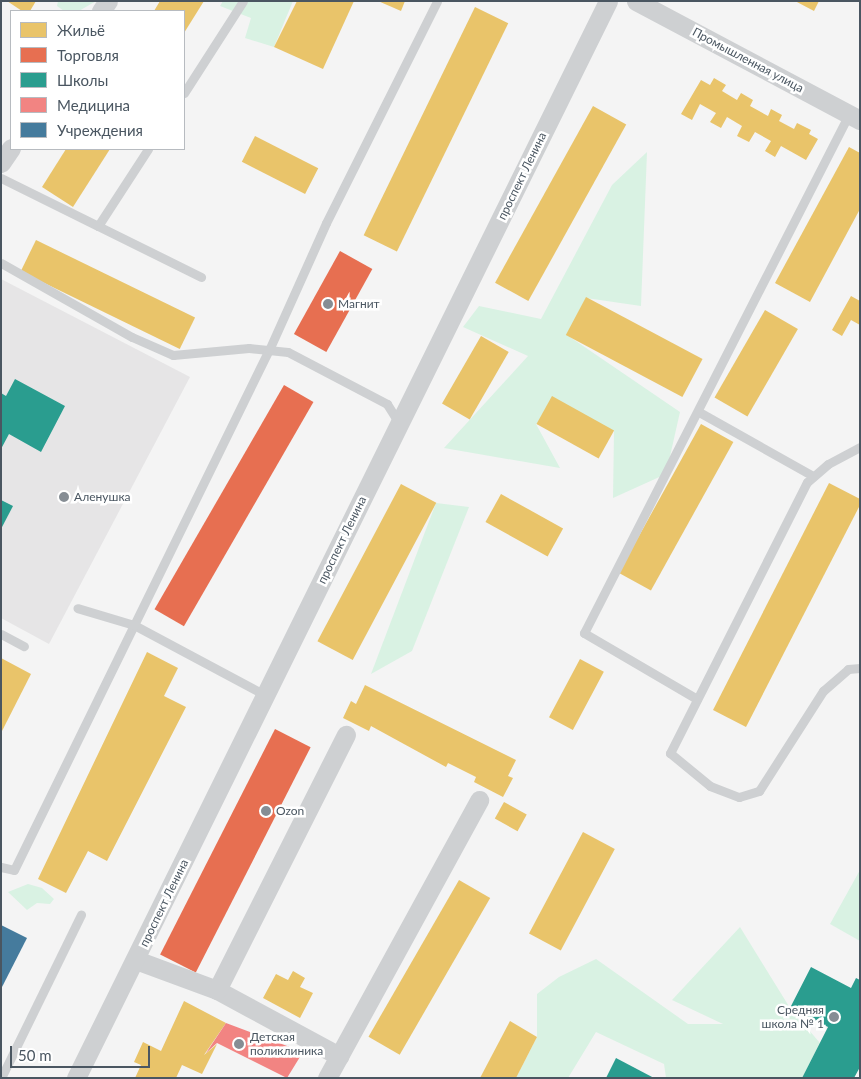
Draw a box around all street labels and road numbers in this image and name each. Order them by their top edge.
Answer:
street label: Промышленная улица [690,25,806,95]
street label: проспект Ленина [495,130,549,222]
street label: проспект Ленина [315,494,369,586]
street label: проспект Ленина [137,857,191,949]

